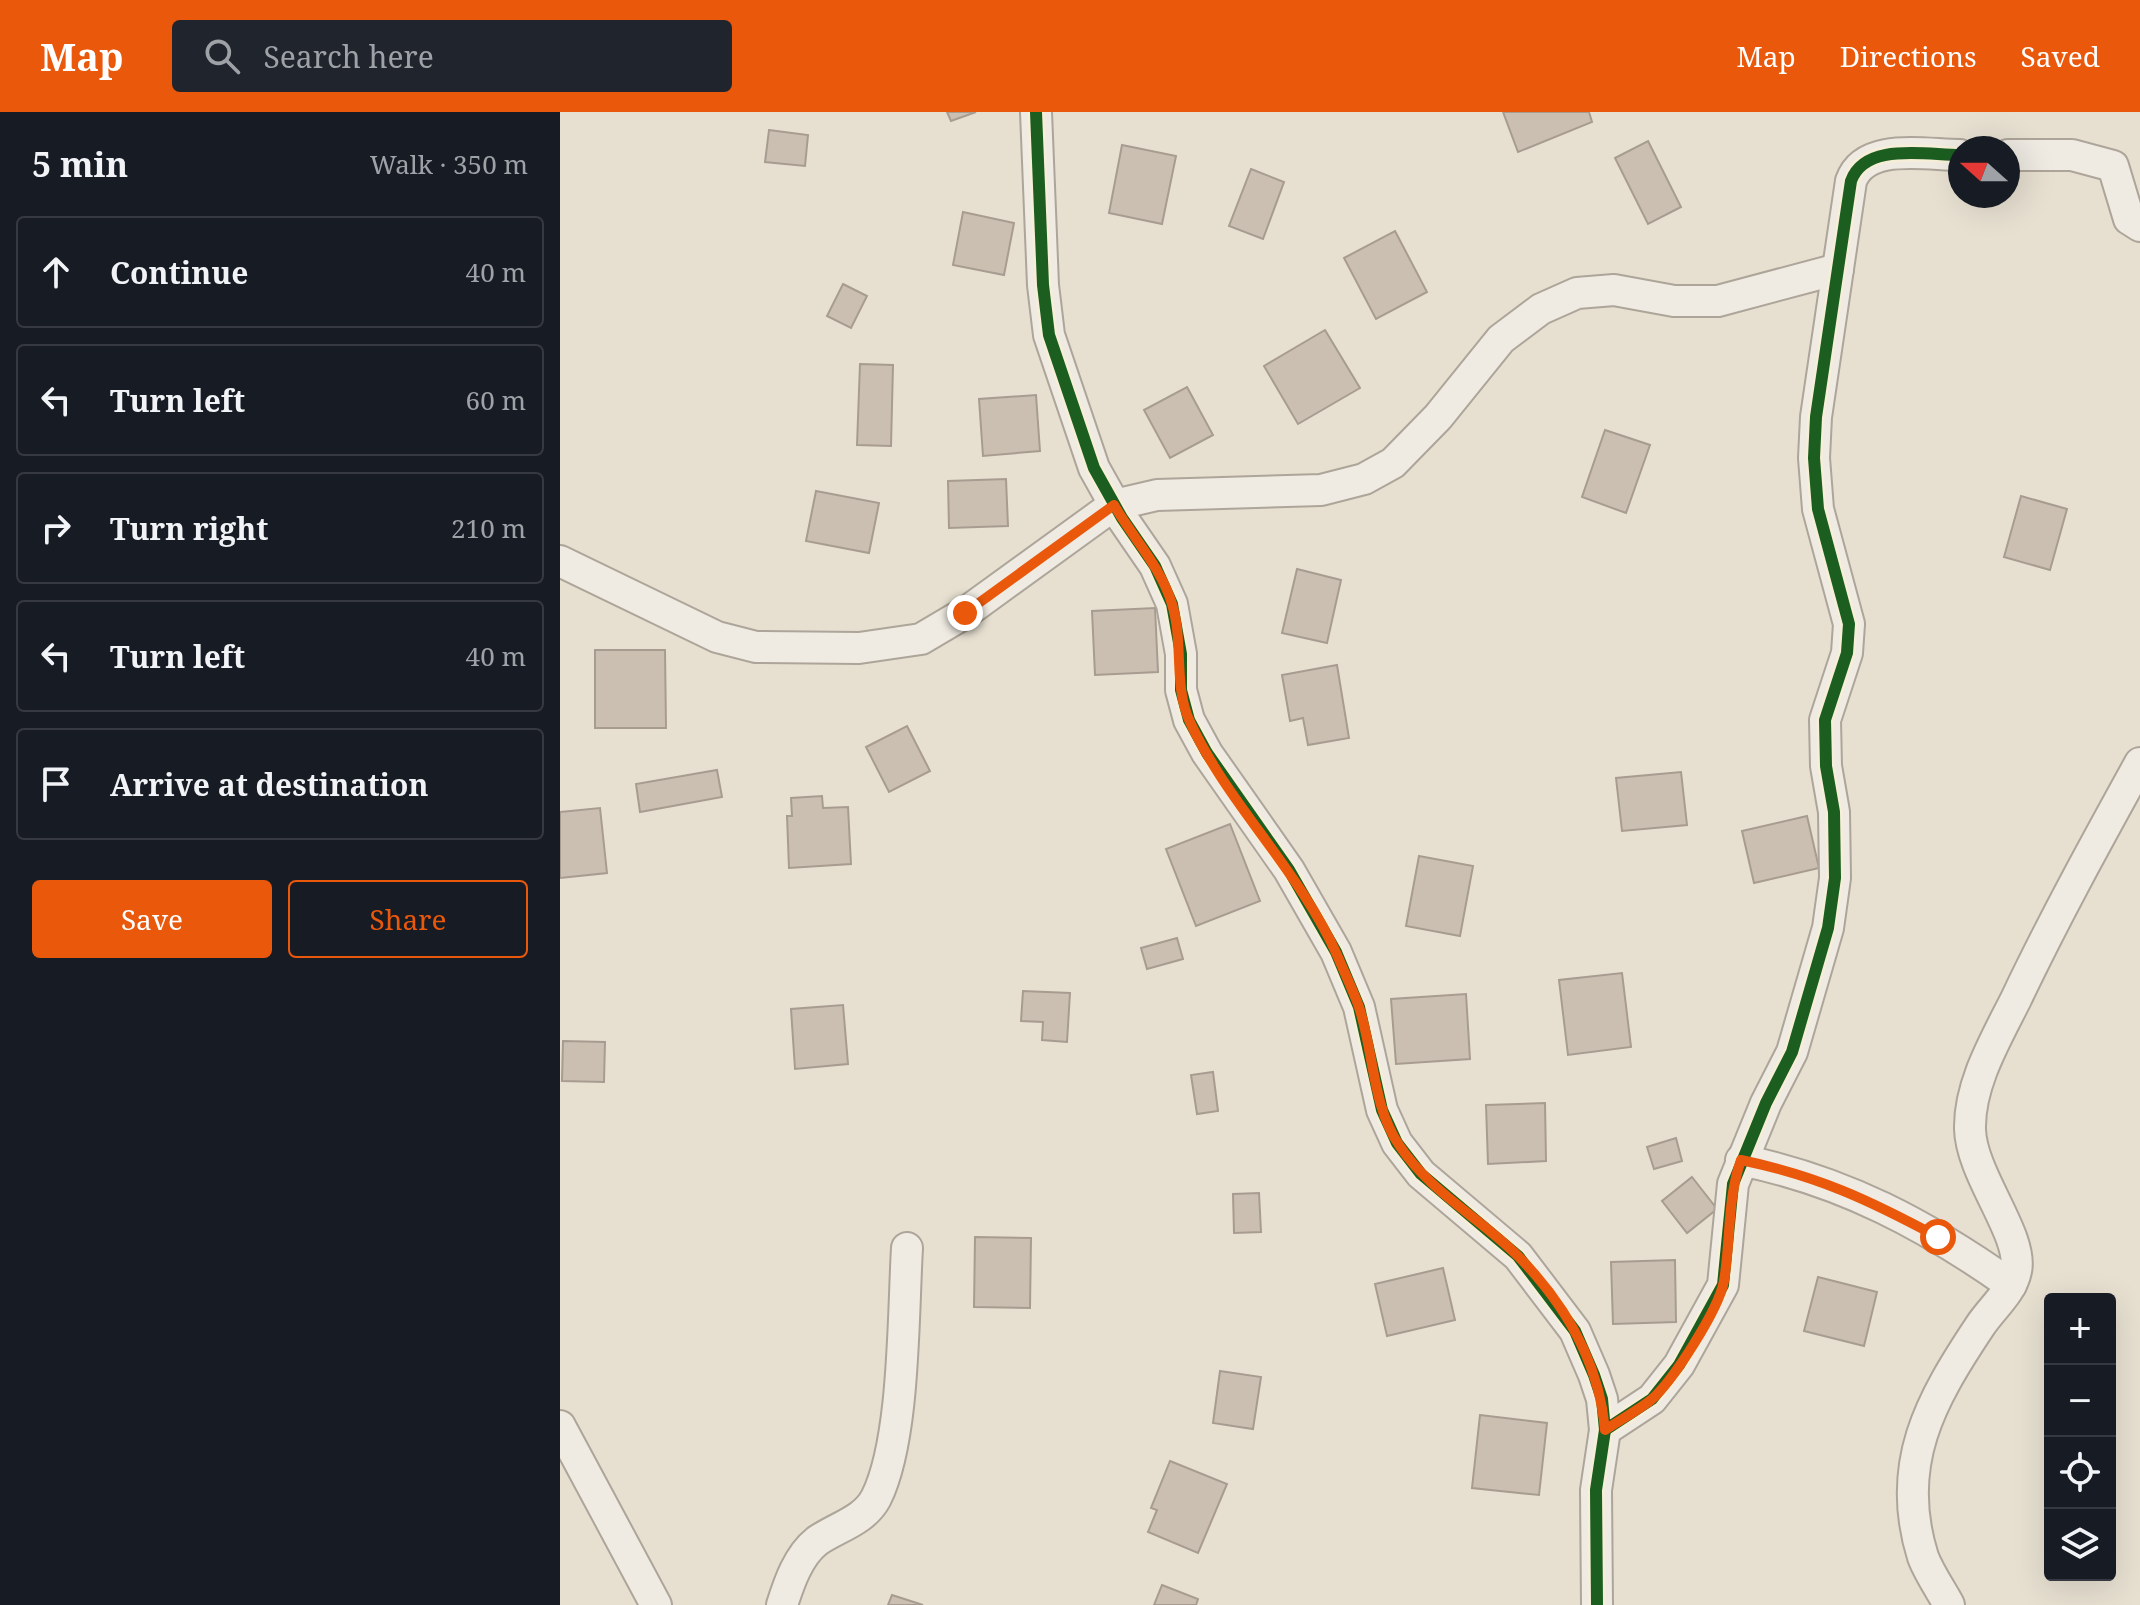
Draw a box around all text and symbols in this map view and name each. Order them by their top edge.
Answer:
search box [172,20,732,92]
text: Map [40,30,124,82]
icon: search [200,34,244,78]
text: Search here [264,36,434,77]
text: Map [1736,37,1796,75]
text: Directions [1840,37,1977,75]
text: Saved [2021,37,2100,75]
north arrow [1948,136,2020,208]
text: 5 min [32,141,128,187]
text: Walk · 350 m [370,146,528,182]
icon: ahead [34,250,78,294]
text: Continue [110,252,248,293]
text: 40 m [466,254,526,290]
icon: left [34,378,78,422]
text: Turn left [110,380,245,421]
text: 60 m [466,382,526,418]
icon: right [34,506,78,550]
text: Turn right [110,508,268,549]
text: 210 m [451,510,526,546]
route end [947,595,983,631]
icon: left [34,634,78,678]
text: Turn left [110,636,245,677]
text: 40 m [466,638,526,674]
icon: arrive [34,762,78,806]
text: Arrive at destination [110,764,429,805]
button: Save [32,880,272,958]
button: Share [288,880,528,958]
route start [1920,1219,1956,1255]
map controls [2044,1293,2116,1581]
button: + [2044,1293,2116,1365]
button: − [2044,1365,2116,1437]
button: locate [2044,1437,2116,1509]
button: layers [2044,1509,2116,1581]

